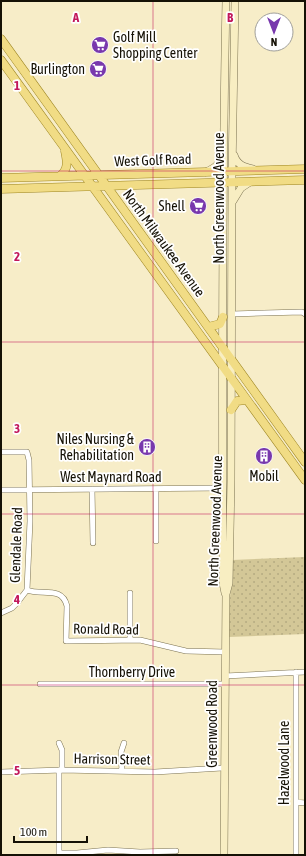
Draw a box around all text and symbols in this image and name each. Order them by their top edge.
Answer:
text: A [72,10,80,25]
text: B [227,10,234,25]
north arrow [254,12,294,52]
place label: Golf Mill Shopping Center [113,29,198,61]
supermarket icon: Golf Mill Shopping Center [90,35,110,55]
text: N [271,36,277,48]
supermarket icon: Burlington [88,59,108,79]
place label: Burlington [30,61,85,77]
text: 1 [14,78,20,93]
street label: North Greenwood Avenue [211,132,227,264]
street label: West Golf Road [114,151,192,169]
street label: North Milwaukee Avenue [120,186,208,300]
supermarket icon: Shell [188,196,208,216]
place label: Shell [159,198,185,214]
text: 2 [14,249,20,264]
text: 3 [14,421,20,436]
place label: Niles Nursing & Rehabilitation [56,431,135,463]
building icon: Niles Nursing & Rehabilitation [137,437,157,457]
building icon: Mobil [254,446,274,466]
street label: North Greenwood Avenue [205,455,225,587]
place label: Mobil [249,468,279,484]
street label: West Maynard Road [60,469,162,485]
street label: Glendale Road [7,507,25,583]
text: 4 [13,592,20,607]
street label: Ronald Road [73,620,139,638]
street label: Thornberry Drive [89,664,175,680]
street label: Greenwood Road [204,680,220,768]
street label: Hazelwood Lane [276,721,292,805]
street label: Harrison Street [73,750,151,768]
text: 5 [14,763,20,778]
scale bar [14,818,87,844]
text: 100 m [20,825,47,839]

